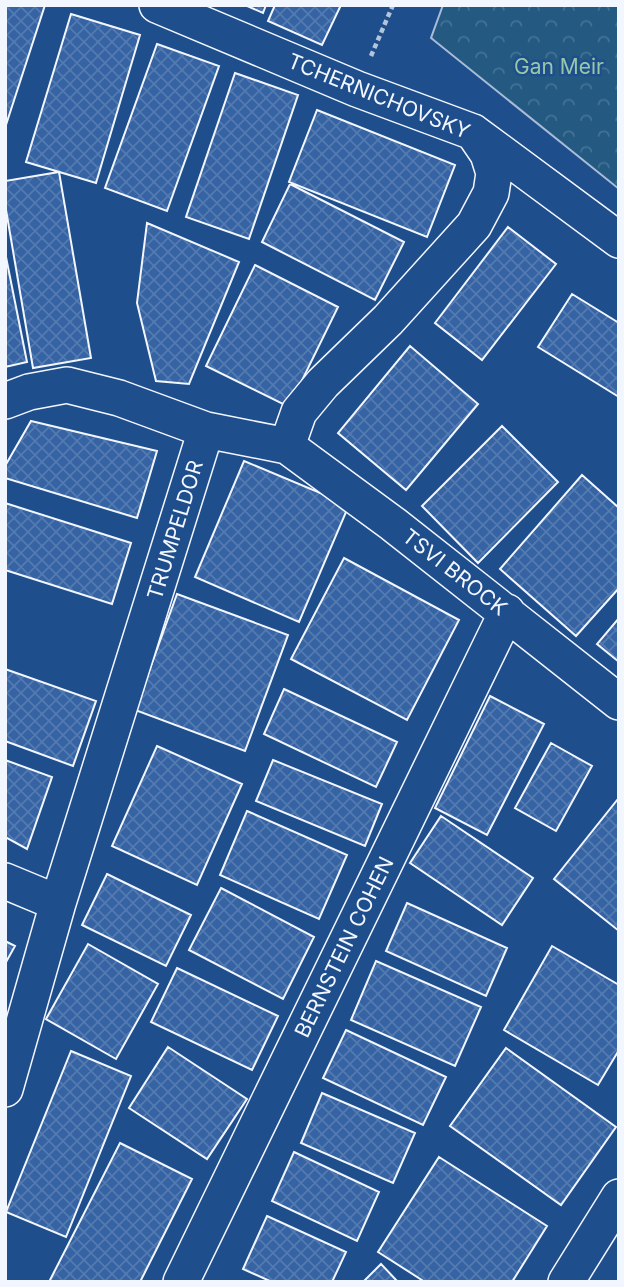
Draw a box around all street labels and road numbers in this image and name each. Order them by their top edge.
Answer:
street label: TCHERNICHOVSKY [284,48,474,144]
street label: TRUMPELDOR [142,457,208,603]
street label: TSVI BROCK [398,523,512,621]
street label: BERNSTEIN COHEN [289,852,399,1042]

